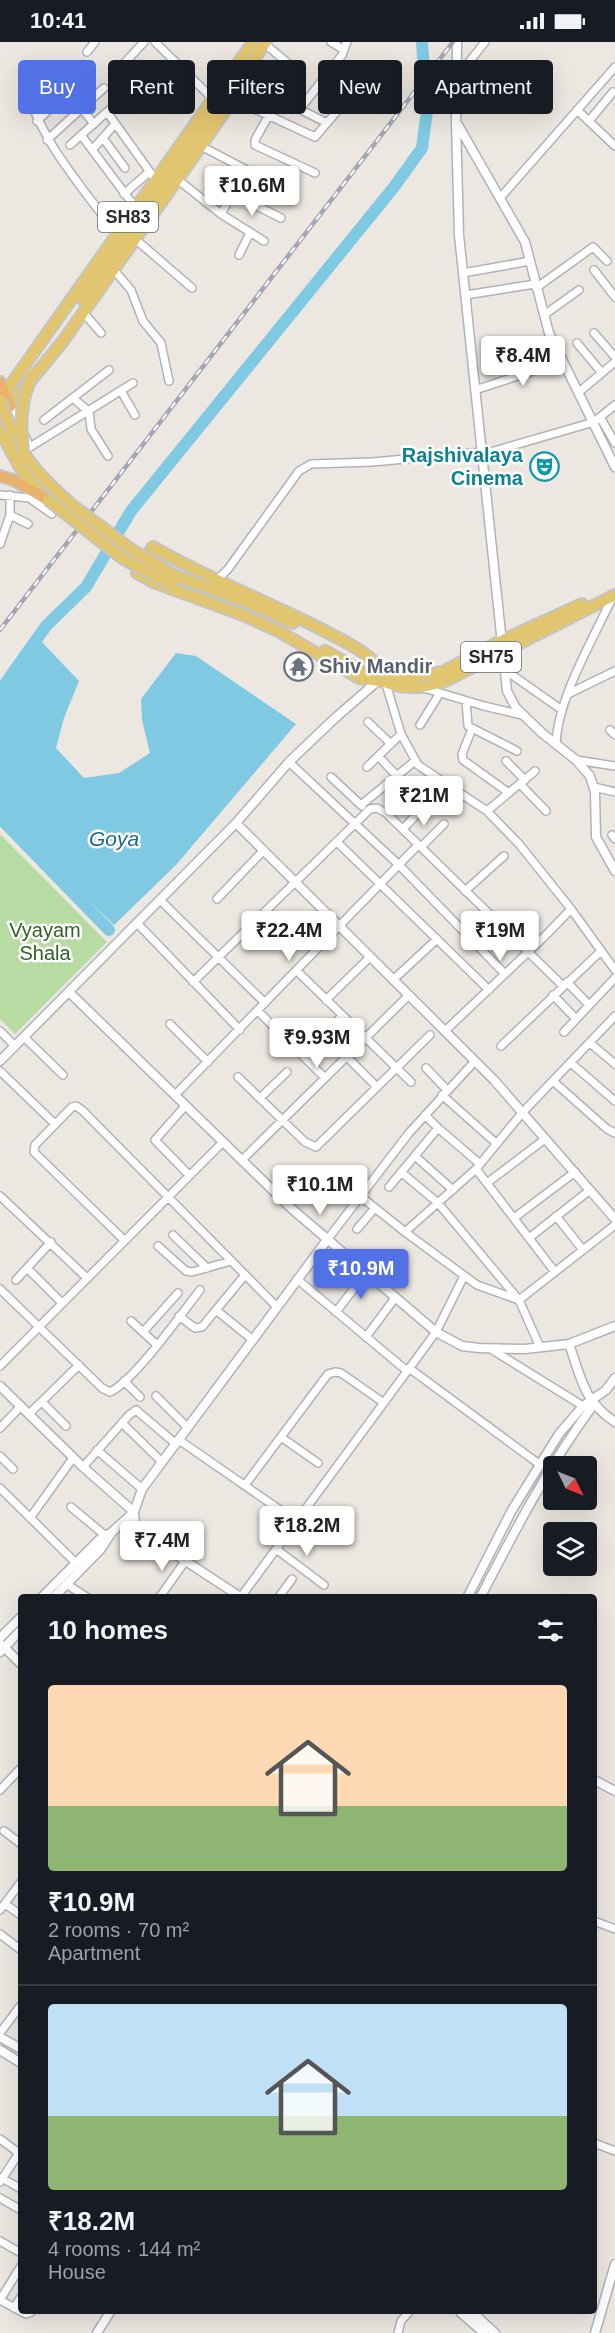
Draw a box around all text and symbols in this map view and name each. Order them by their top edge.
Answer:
text: 10:41 [30,8,86,33]
chip: Buy [18,60,96,114]
chip: Rent [108,60,195,114]
chip: Filters [207,60,306,114]
chip: New [318,60,402,114]
chip: Apartment [414,60,553,114]
pin: ₹10.6M [203,166,301,217]
text: ₹10.6M [218,174,286,196]
road number: SH83 [98,202,158,232]
pin: ₹8.4M [481,336,565,387]
text: ₹8.4M [495,344,551,366]
place label: Rajshivalaya Cinema [402,444,524,489]
theatre icon: Rajshivalaya Cinema [528,451,560,483]
road number: SH75 [461,642,521,672]
temple icon: Shiv Mandir [282,650,314,682]
place label: Shiv Mandir [319,655,433,677]
pin: ₹21M [388,776,460,827]
text: ₹21M [399,784,449,806]
water label: Goya [89,827,139,850]
pin: ₹22.4M [240,911,338,962]
pin: ₹19M [464,911,536,962]
park label: Vyayam Shala [9,919,81,964]
text: ₹22.4M [255,919,323,941]
text: ₹19M [475,919,525,941]
pin: ₹9.93M [268,1018,366,1069]
text: ₹9.93M [283,1026,351,1048]
pin: ₹10.1M [271,1165,369,1216]
text: ₹10.1M [286,1173,354,1195]
pin: ₹10.9M [312,1249,410,1300]
text: ₹10.9M [327,1257,395,1279]
north arrow [543,1456,597,1510]
map controls [543,1456,597,1576]
pin: ₹18.2M [258,1506,356,1557]
text: ₹18.2M [273,1514,341,1536]
pin: ₹7.4M [120,1521,204,1572]
button: layers [543,1522,597,1576]
text: ₹7.4M [134,1529,190,1551]
icon: filters [534,1614,567,1647]
text: 10 homes [48,1615,168,1645]
icon: home [254,1724,362,1832]
text: ₹10.9M [48,1887,135,1917]
text: 2 rooms · 70 m² [48,1919,189,1941]
text: Apartment [48,1942,140,1964]
icon: home [254,2043,362,2151]
text: ₹18.2M [48,2206,135,2236]
text: 4 rooms · 144 m² [48,2238,200,2260]
text: House [48,2261,106,2283]

